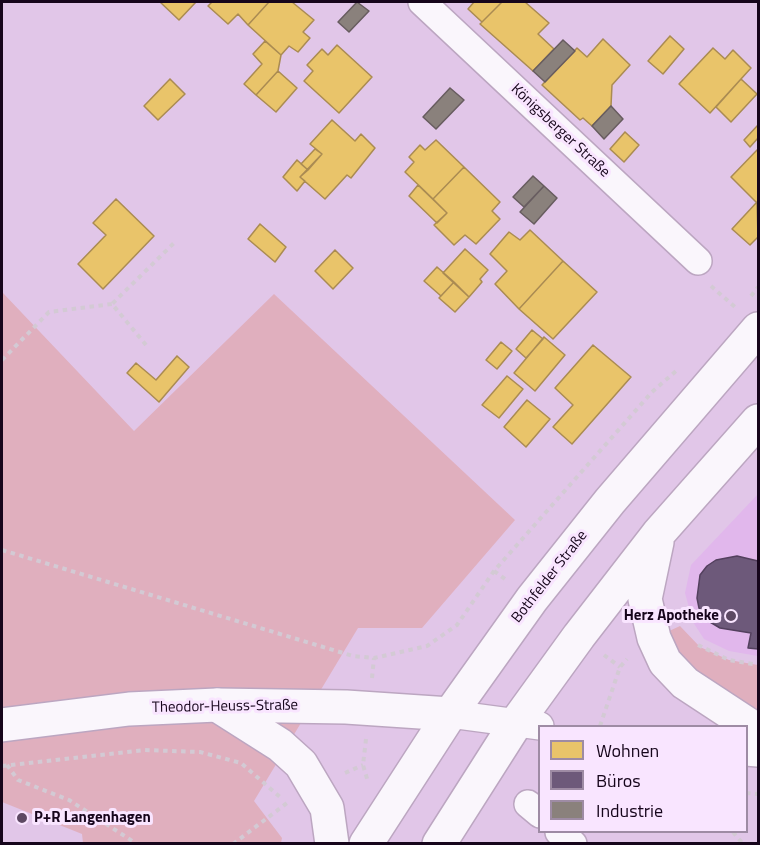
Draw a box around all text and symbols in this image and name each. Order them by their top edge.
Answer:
street label: Königsberger Straße [507,81,613,181]
street label: Bothfelder Straße [508,527,592,627]
place label: Herz Apotheke [624,607,719,625]
marker: Herz Apotheke [724,609,738,623]
street label: Theodor-Heuss-Straße [152,697,298,717]
legend [538,725,748,833]
text: Wohnen [596,737,659,764]
text: Büros [596,767,641,794]
text: Industrie [596,797,663,824]
place label: P+R Langenhagen [34,809,151,827]
marker: P+R Langenhagen [15,811,29,825]

